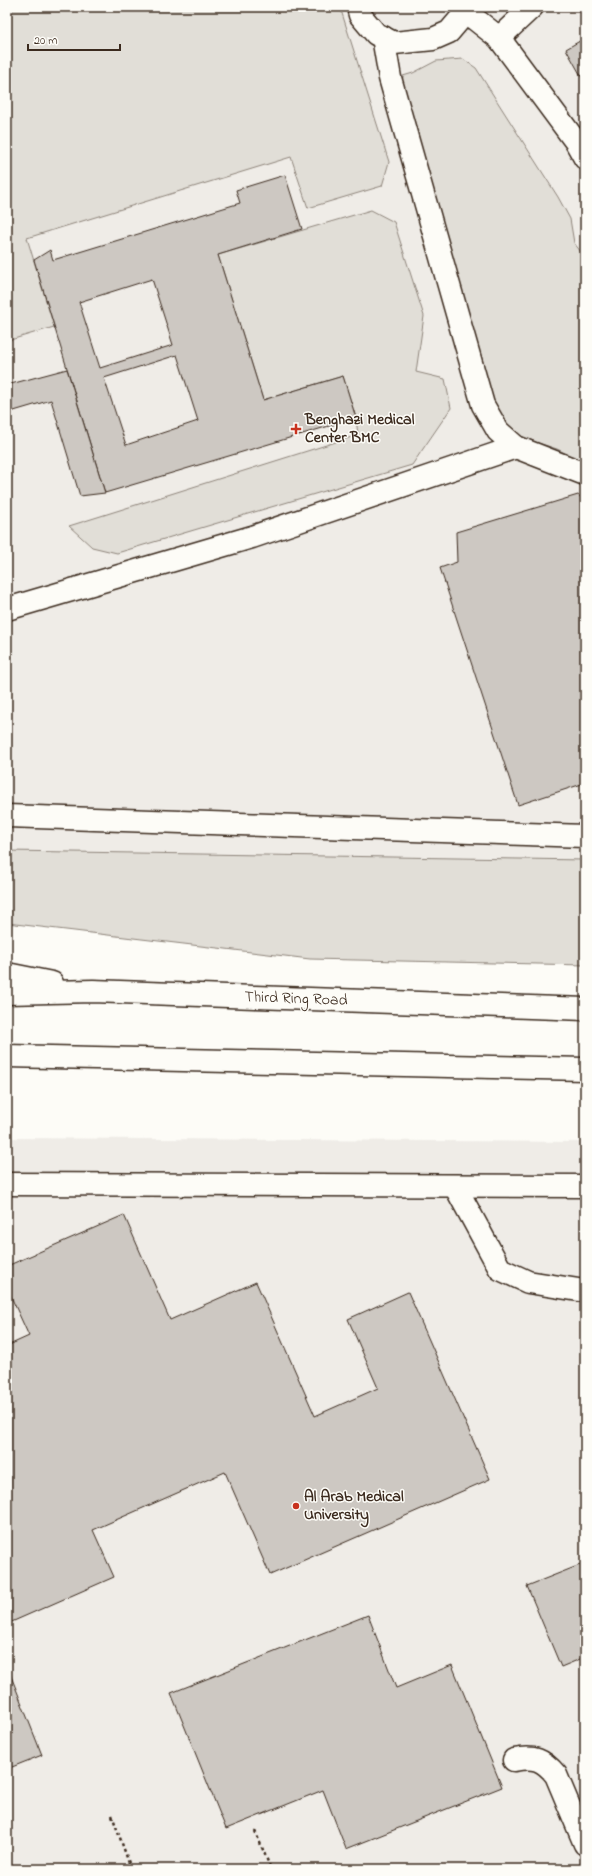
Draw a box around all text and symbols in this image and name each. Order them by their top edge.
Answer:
scale bar [28,26,120,52]
text: 20 m [34,32,57,50]
place label: Benghazi Medical Center BMC [304,408,415,450]
marker: Benghazi Medical Center BMC [290,423,302,435]
street label: Third Ring Road [244,985,348,1013]
place label: Al Arab Medical University [304,1485,404,1528]
marker: Al Arab Medical University [291,1501,301,1511]

